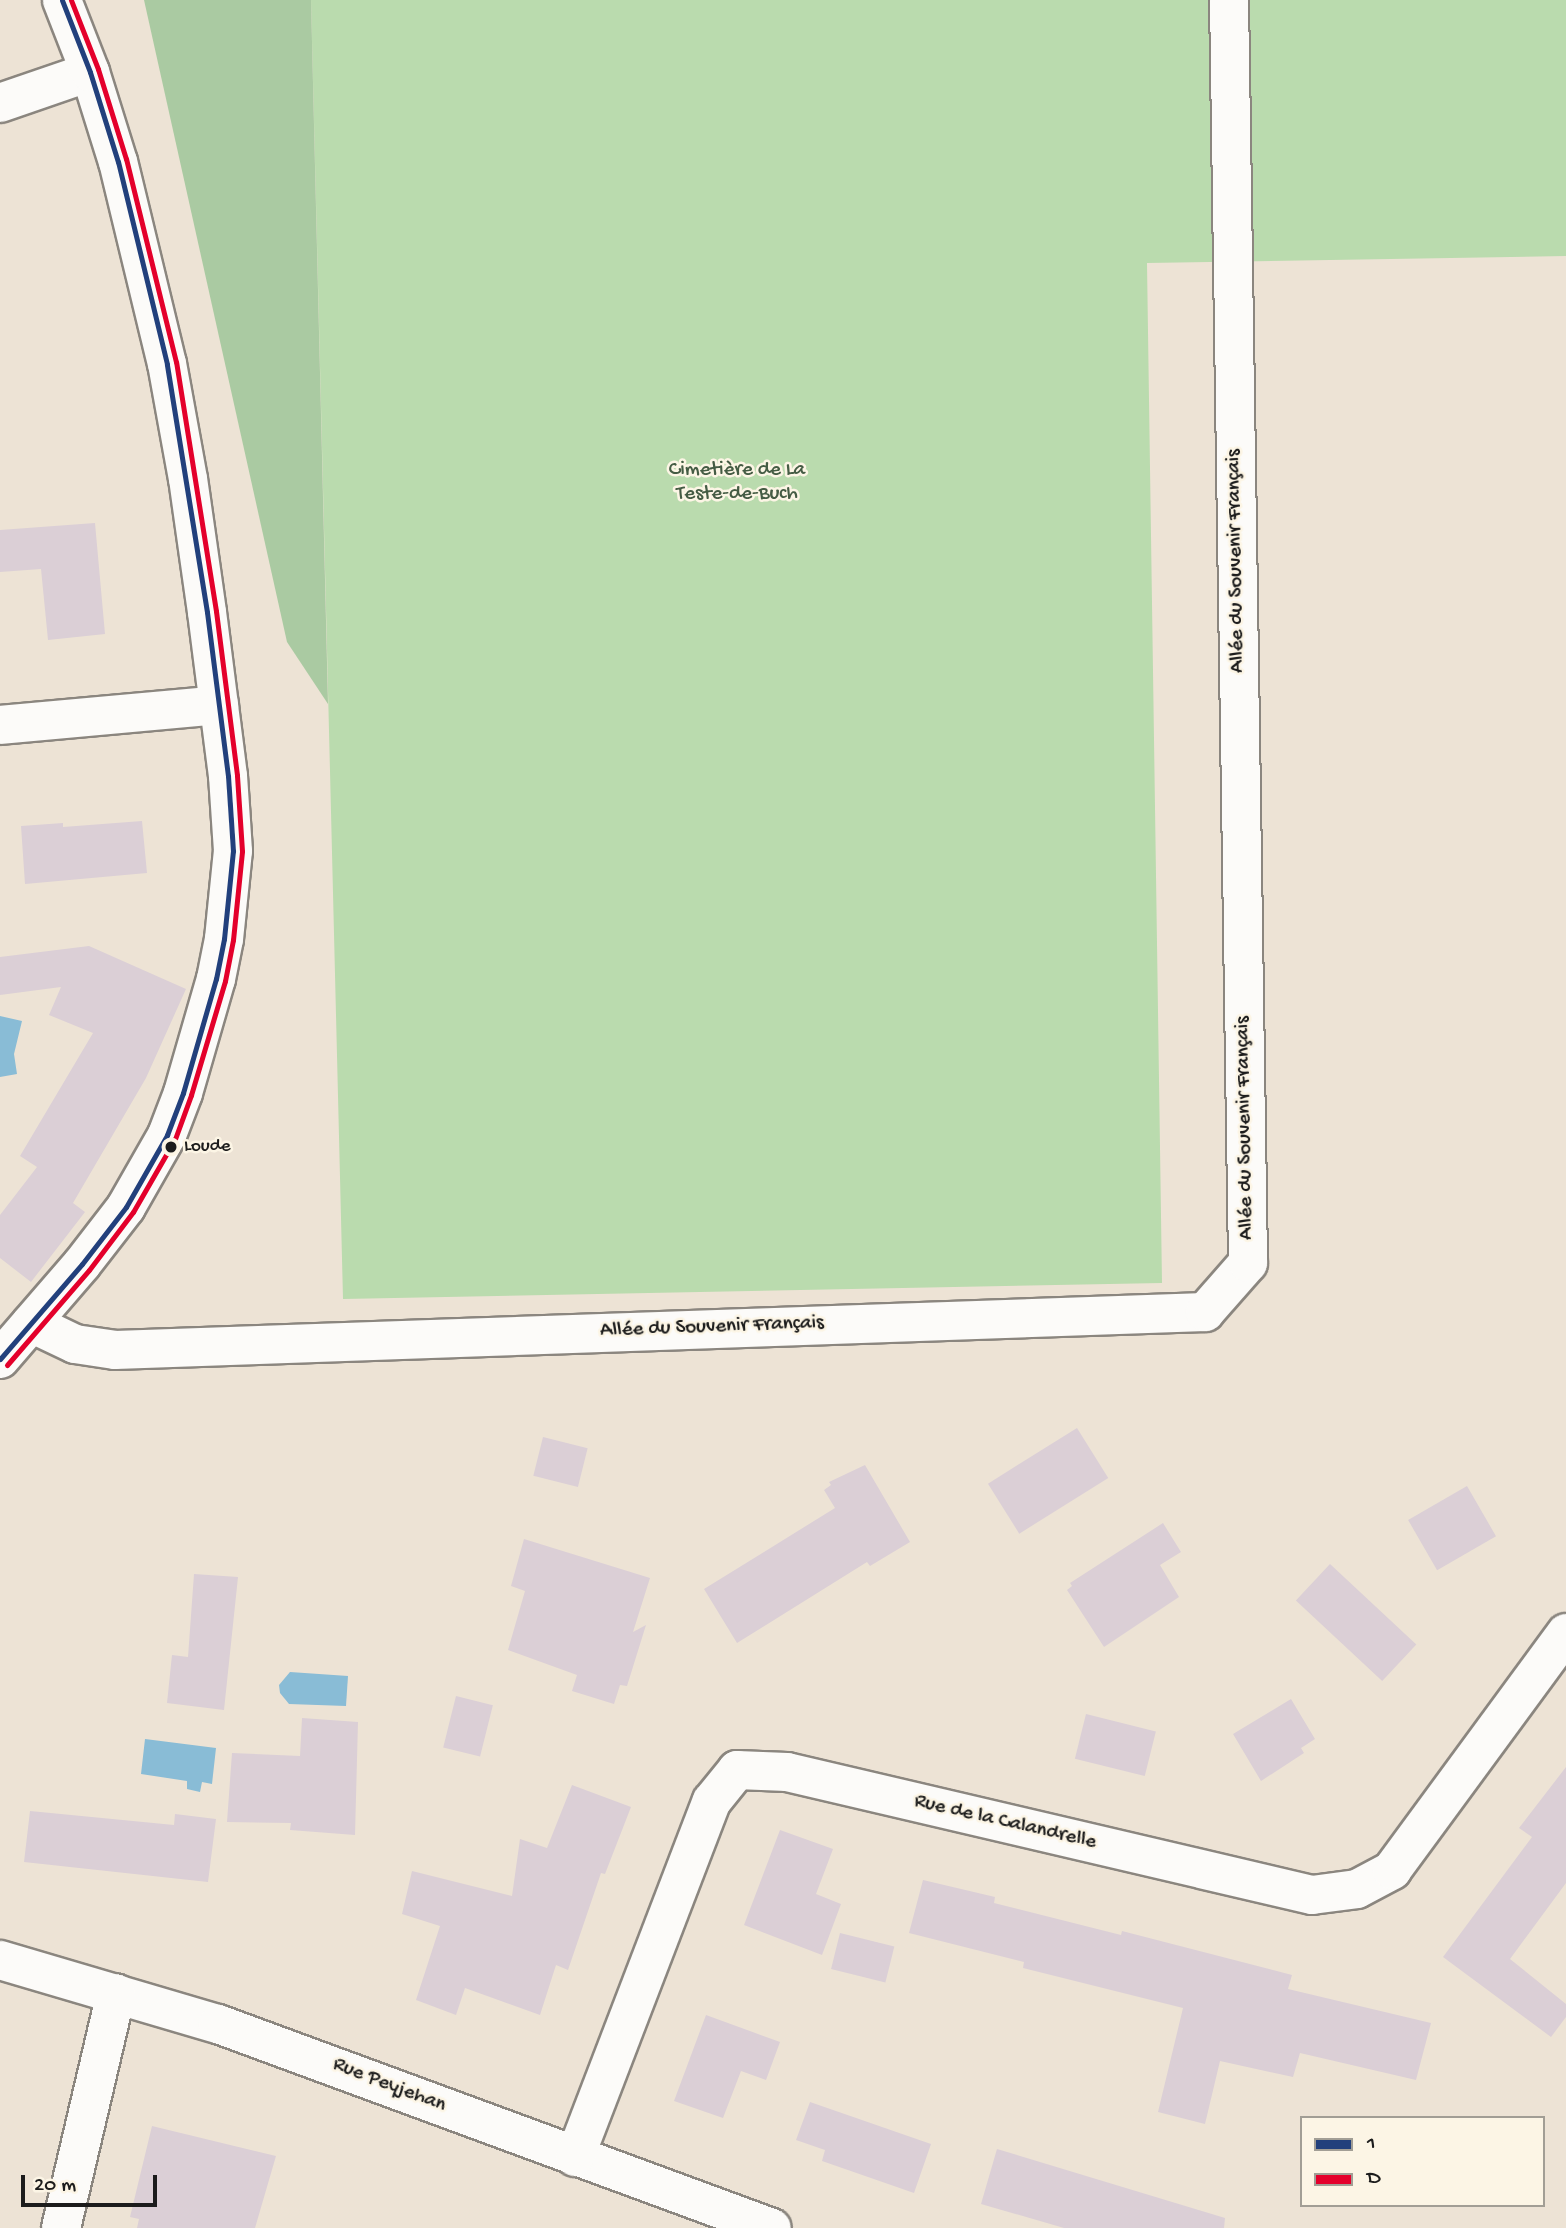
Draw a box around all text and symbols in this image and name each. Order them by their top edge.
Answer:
street label: Allée du Souvenir Français [1222,449,1252,673]
park label: Cimetière de La Teste-de-Buch [669,458,805,508]
street label: Allée du Souvenir Français [1231,1016,1261,1240]
place label: Loude [184,1136,231,1158]
marker: Loude [164,1140,178,1154]
street label: Allée du Souvenir Français [600,1312,824,1344]
street label: Rue de la Calandrelle [912,1790,1098,1856]
street label: Rue Peyjehan [329,2053,449,2119]
legend [1300,2116,1545,2207]
text: 1 [1367,2132,1375,2157]
scale bar [24,2162,161,2206]
text: D [1367,2167,1381,2192]
text: 20 m [34,2174,76,2199]

